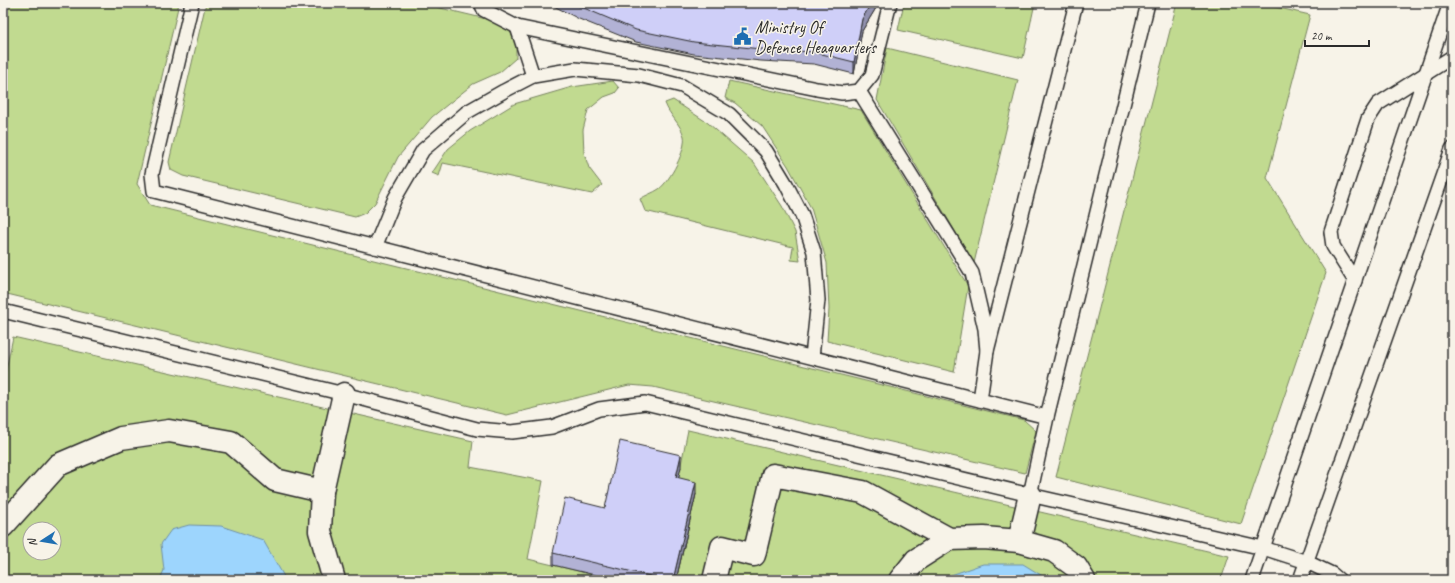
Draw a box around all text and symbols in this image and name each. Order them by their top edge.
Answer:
place label: Ministry Of Defence Heaquarters [755,17,877,58]
scale bar [1305,22,1369,48]
public building icon: Ministry Of Defence Heaquarters [732,27,752,47]
text: 20 m [1311,28,1333,44]
north arrow [22,521,62,561]
text: N [24,536,40,548]

